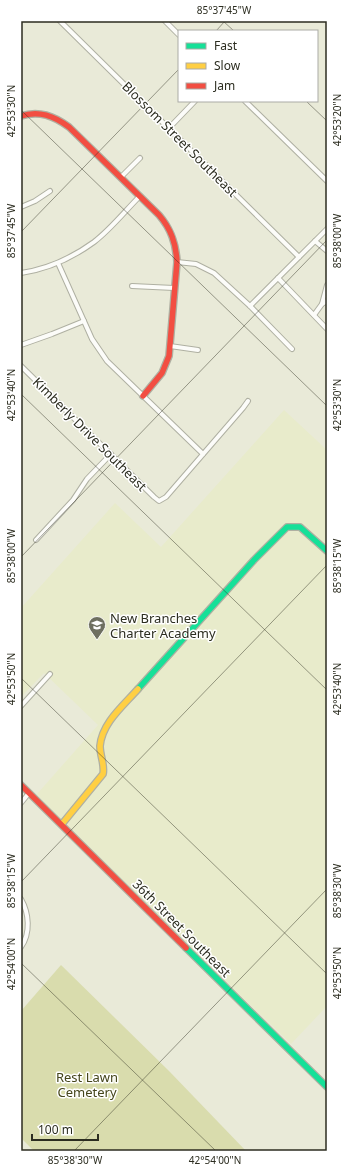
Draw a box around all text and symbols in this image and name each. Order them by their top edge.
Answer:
text: 85°37'45"W [197,3,252,17]
legend [178,30,318,102]
text: Fast [214,37,238,54]
text: Slow [214,57,241,74]
street label: Blossom Street Southeast [118,77,242,201]
text: Jam [213,77,235,94]
text: 42°53'30"N [4,85,18,137]
text: 42°53'20"N [330,94,344,146]
text: 85°37'45"W [4,203,18,258]
text: 85°38'00"W [330,213,344,268]
text: 42°53'40"N [4,369,18,421]
street label: Kimberly Drive Southeast [29,373,151,495]
text: 42°53'30"N [330,379,344,431]
text: 85°38'00"W [4,528,18,583]
text: 85°38'15"W [330,538,344,593]
place label: New Branches Charter Academy [110,609,216,642]
school or university icon: New Branches Charter Academy [87,615,107,640]
text: 42°53'50"N [4,653,18,705]
text: 42°53'40"N [330,663,344,715]
text: 85°38'15"W [4,853,18,908]
text: 85°38'30"W [330,863,344,918]
street label: 36th Street Southeast [129,875,235,981]
text: 42°54'00"N [4,938,18,990]
text: 42°53'50"N [330,947,344,999]
park label: Rest Lawn Cemetery [56,1068,118,1101]
scale bar [32,1116,98,1142]
text: 100 m [38,1121,73,1138]
text: 85°38'30"W [48,1153,103,1167]
text: 42°54'00"N [189,1153,241,1167]

